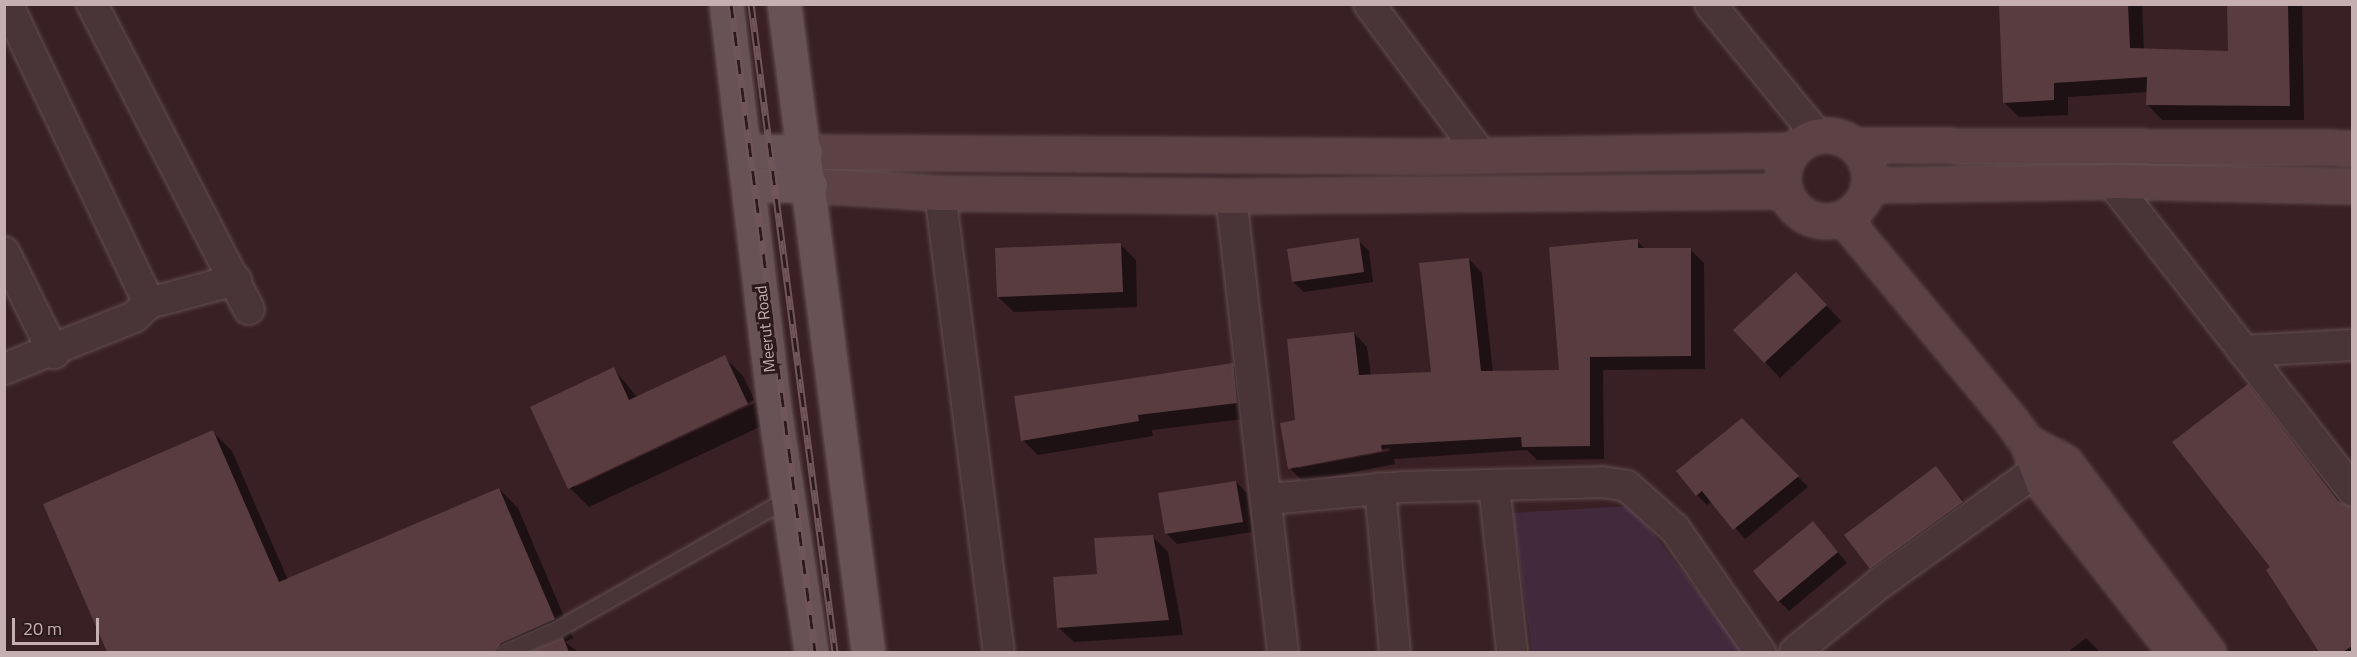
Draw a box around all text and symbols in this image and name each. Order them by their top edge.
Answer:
street label: Meerut Road [751,285,779,373]
scale bar [15,606,102,644]
text: 20 m [23,615,62,642]

